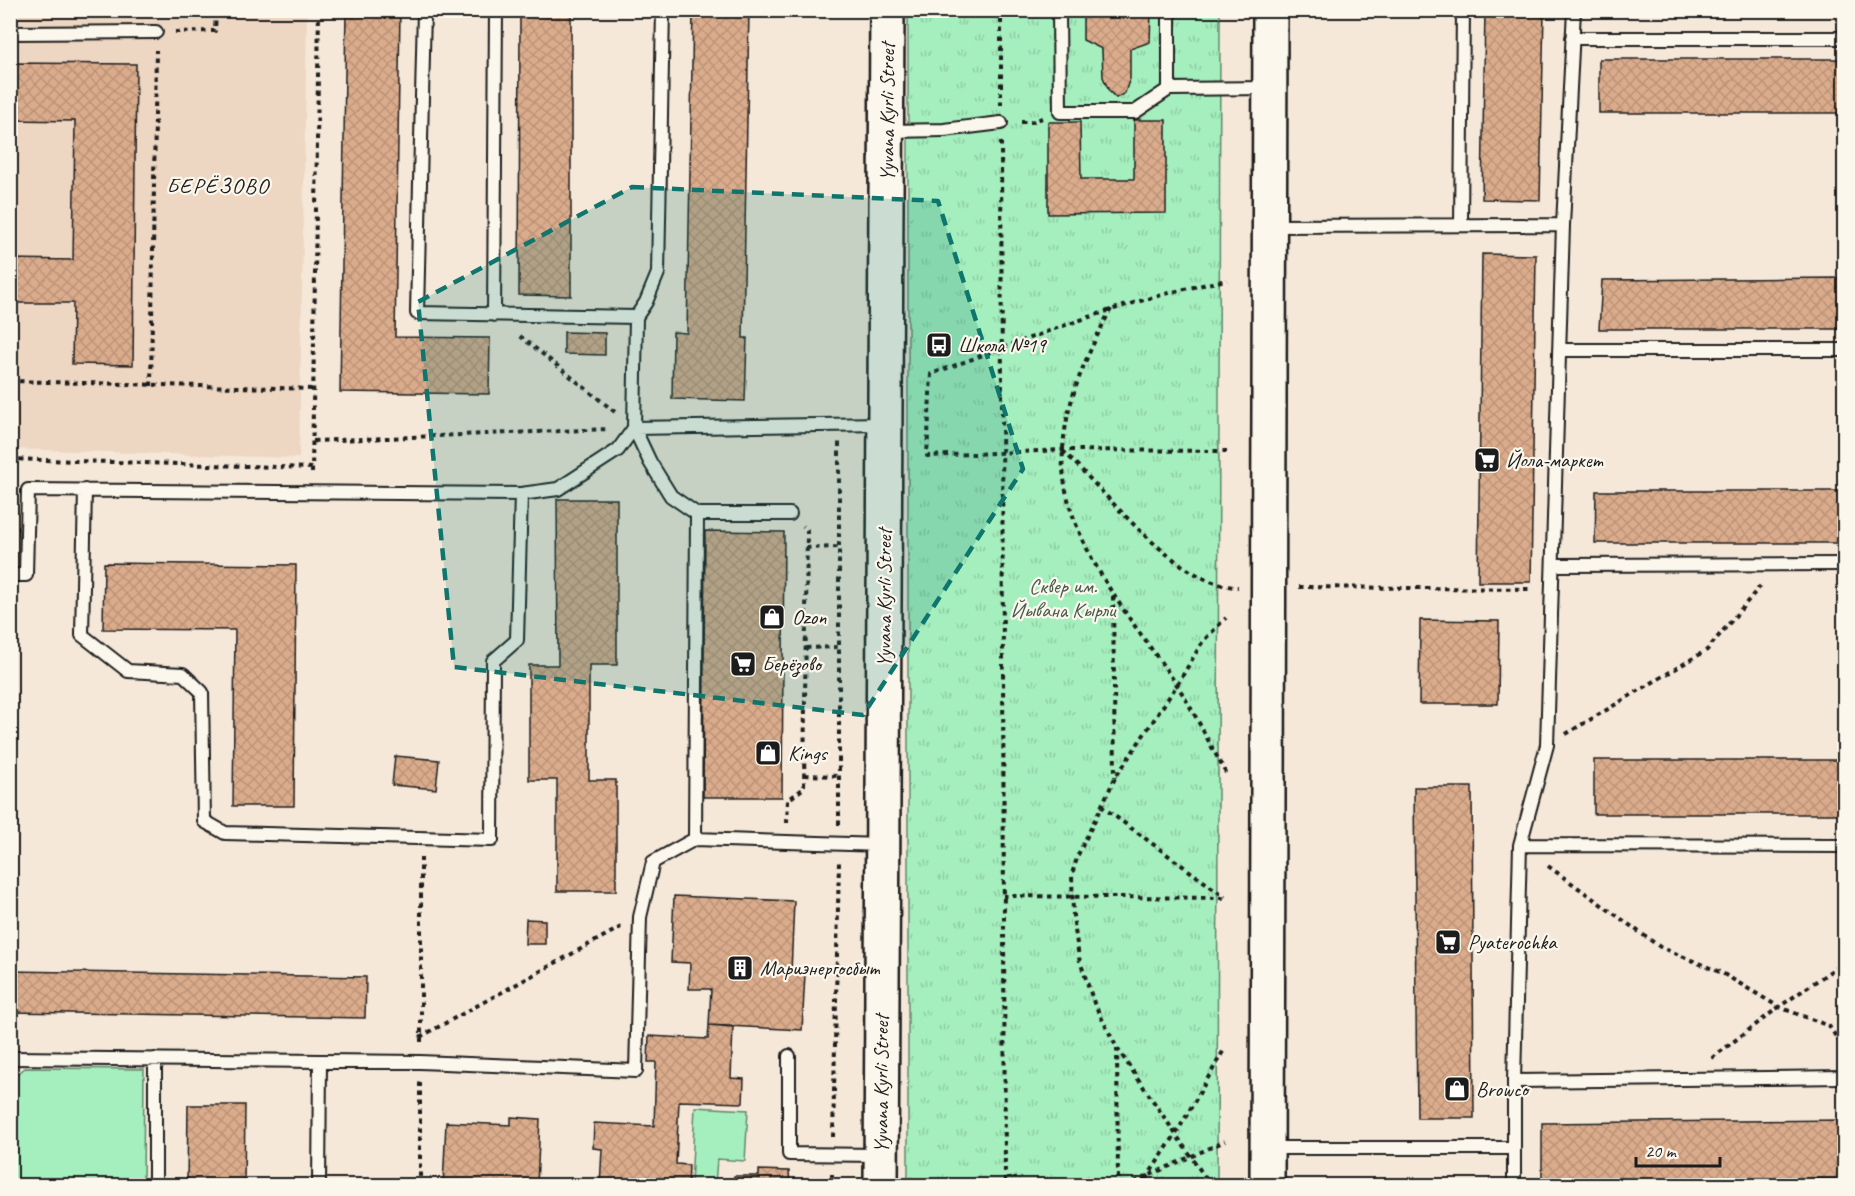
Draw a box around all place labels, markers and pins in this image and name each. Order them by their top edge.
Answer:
bus stop icon: Школа №19 [924,330,954,360]
place label: Школа №19 [958,332,1047,358]
supermarket icon: Йола-маркет [1472,445,1502,475]
place label: Йола-маркет [1506,447,1604,473]
shop icon: Ozon [757,602,787,632]
place label: Ozon [792,604,827,630]
supermarket icon: Берёзово [728,649,758,679]
place label: Берёзово [762,651,823,678]
shop icon: Kings [753,738,783,768]
place label: Kings [788,740,828,766]
supermarket icon: Pyaterochka [1433,927,1463,957]
place label: Pyaterochka [1468,929,1558,955]
building icon: Мариэнергосбыт [725,953,755,983]
place label: Мариэнергосбыт [760,955,880,981]
shop icon: Browco [1442,1074,1472,1104]
place label: Browco [1476,1076,1531,1102]

